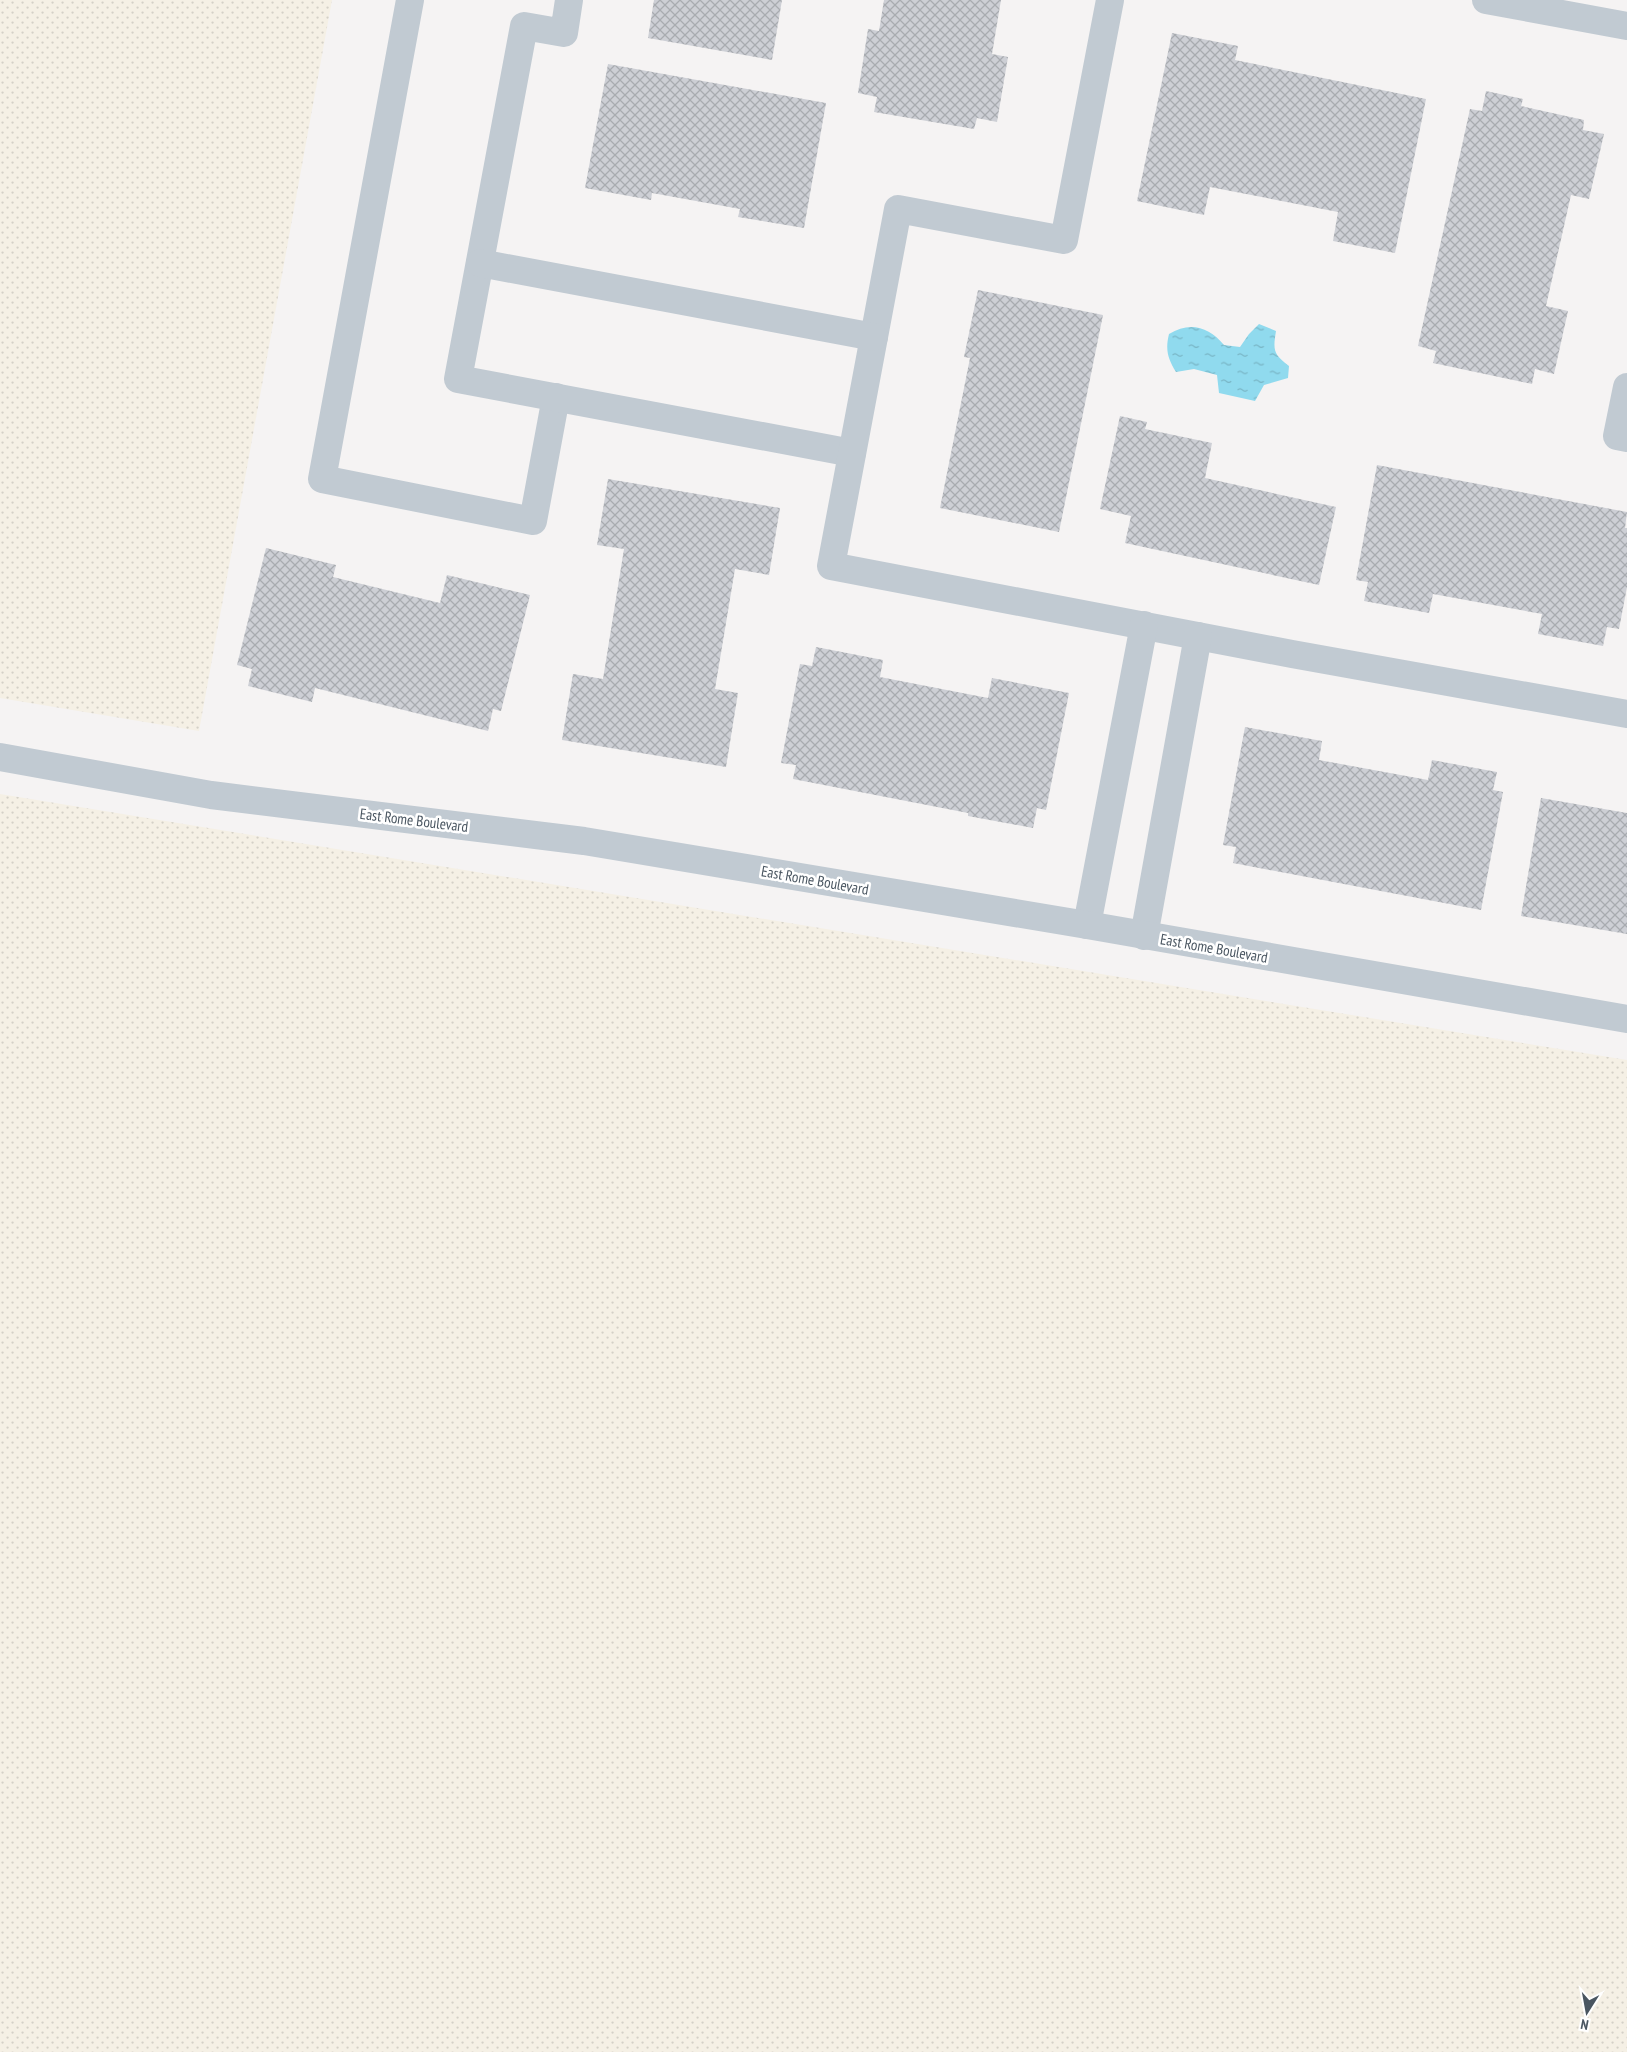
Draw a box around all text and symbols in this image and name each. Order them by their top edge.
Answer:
street label: East Rome Boulevard [359,804,469,836]
street label: East Rome Boulevard [760,861,870,899]
street label: East Rome Boulevard [1159,929,1269,967]
north arrow [1562,1987,1612,2037]
text: N [1579,2015,1590,2034]

